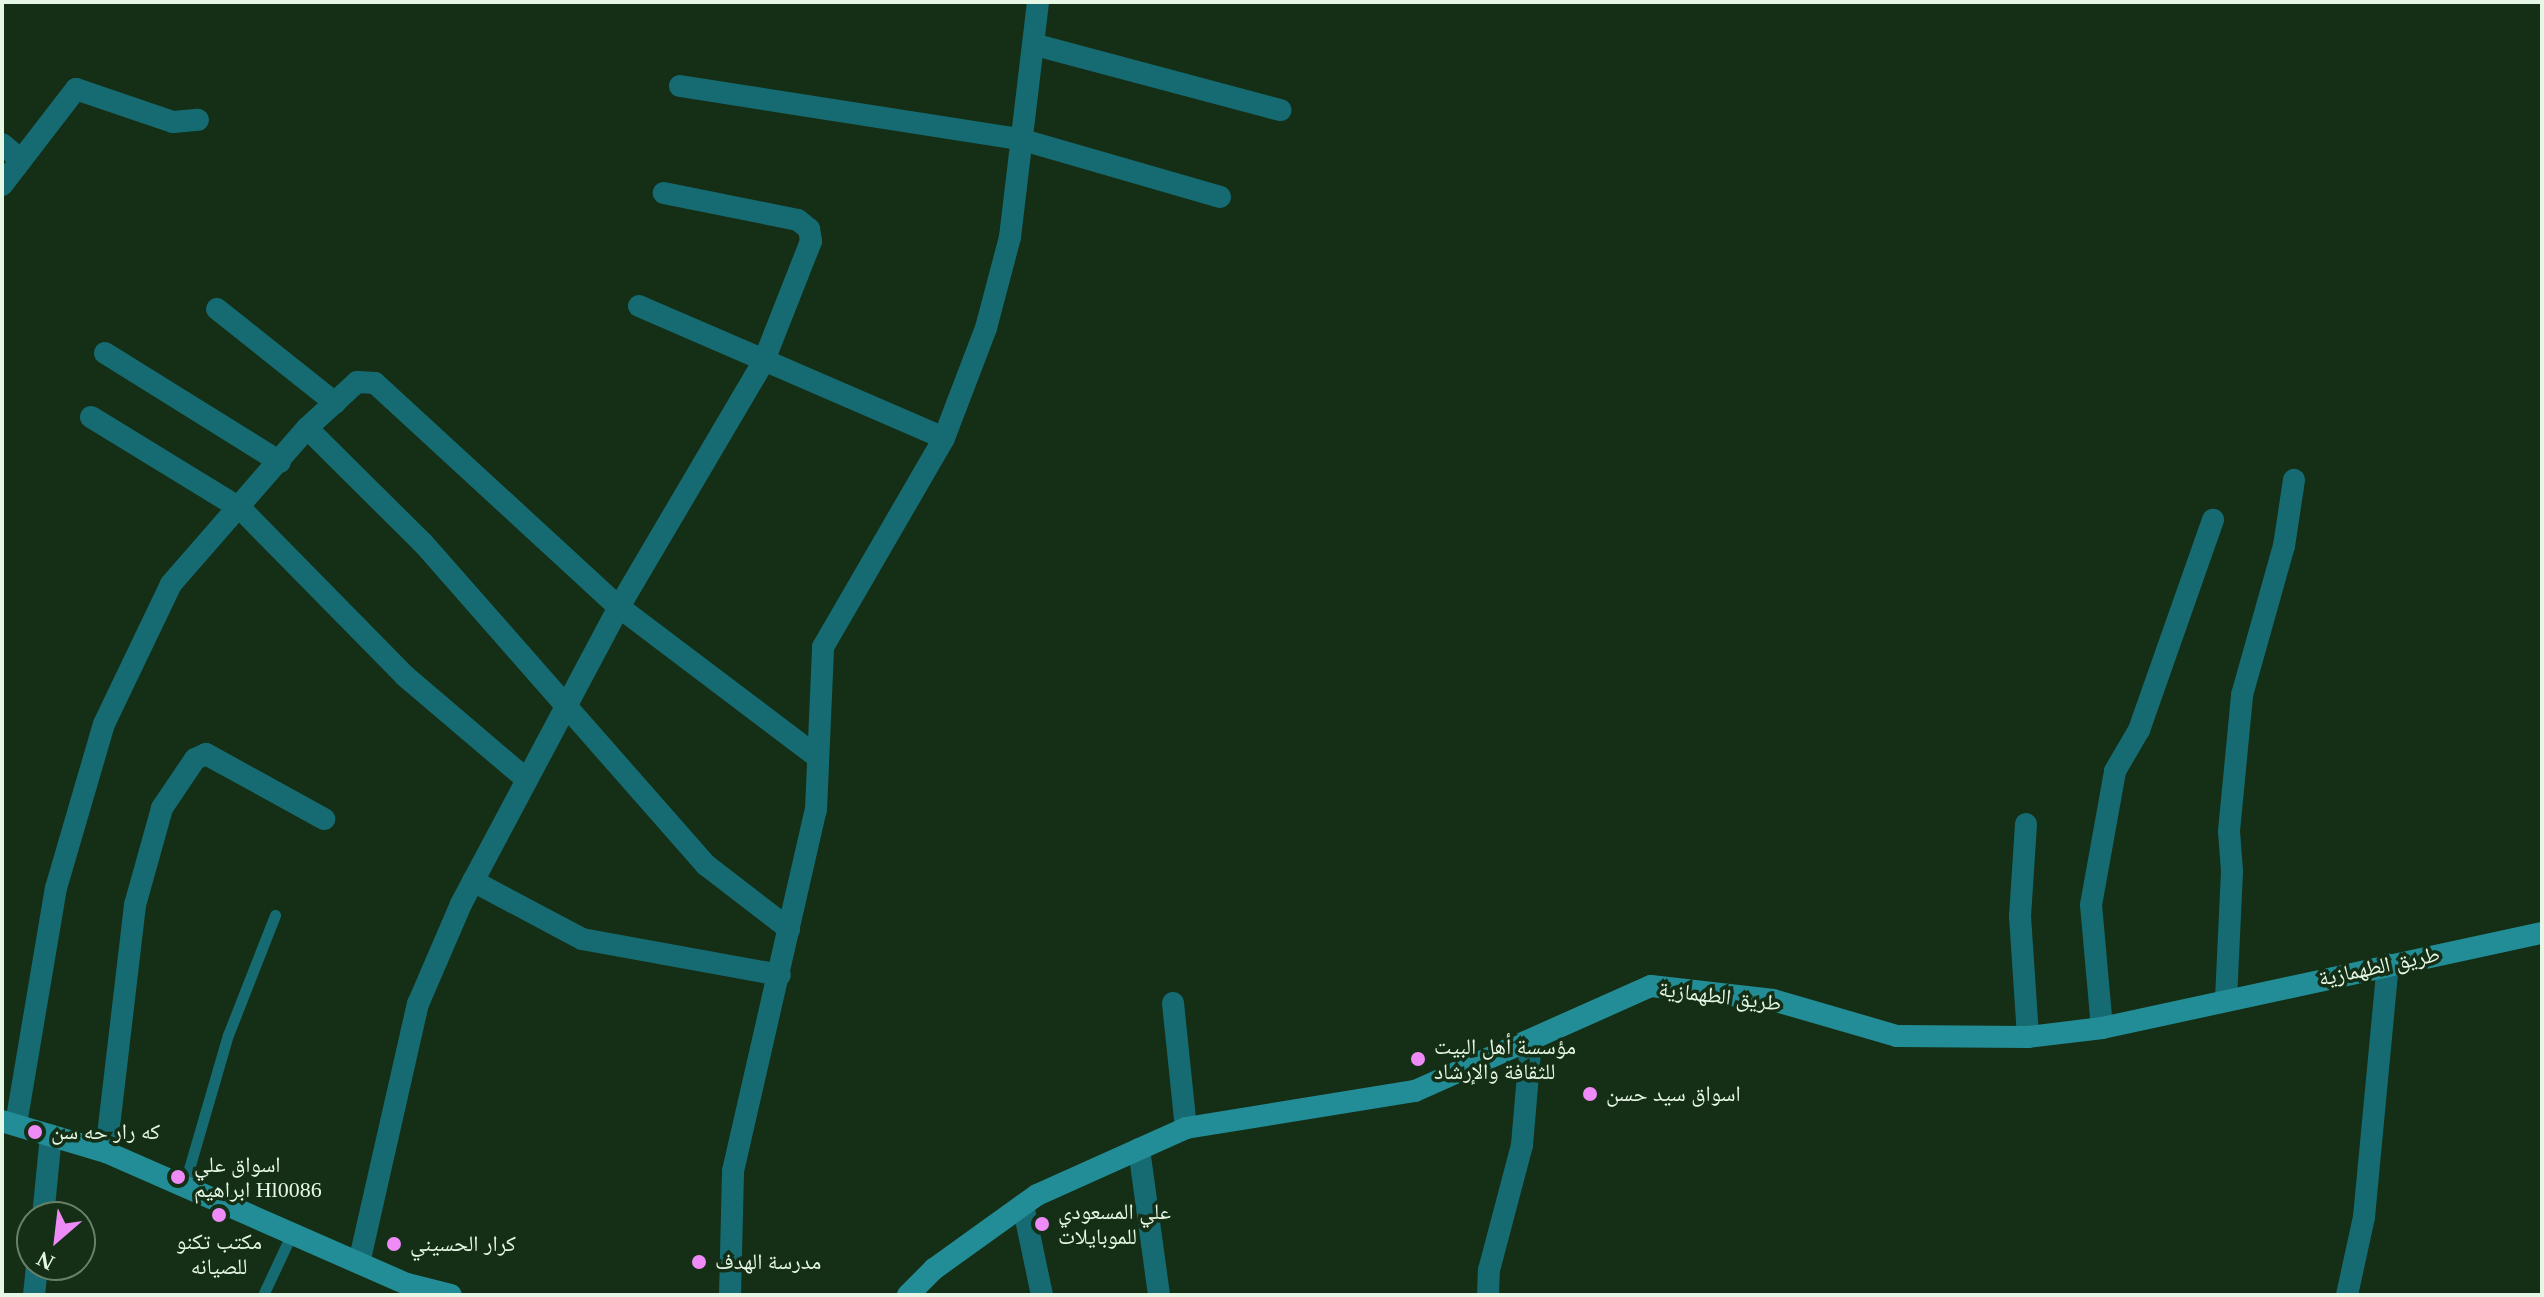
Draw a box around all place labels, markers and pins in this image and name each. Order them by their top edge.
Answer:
place label: مؤسسة أهل البيت للثقافة والإرشاد [1434,1033,1576,1084]
marker: مؤسسة أهل البيت للثقافة والإرشاد [1409,1050,1427,1068]
place label: اسواق سيد حسن [1606,1081,1741,1107]
marker: اسواق سيد حسن [1581,1085,1599,1103]
place label: كه رار حه سن [51,1119,160,1145]
marker: كه رار حه سن [26,1123,44,1141]
place label: اسواق علي ابراهيم Hl0086 [194,1151,322,1202]
marker: اسواق علي ابراهيم Hl0086 [169,1168,187,1186]
place label: علي المسعودي للموبايلات [1058,1198,1171,1250]
marker: مكتب تكنو للصيانه [210,1206,228,1224]
marker: علي المسعودي للموبايلات [1033,1215,1051,1233]
place label: مكتب تكنو للصيانه [176,1228,262,1280]
place label: كرار الحسيني [410,1231,516,1257]
marker: كرار الحسيني [385,1235,403,1253]
place label: مدرسة الهدف [715,1249,821,1275]
marker: مدرسة الهدف [690,1253,708,1271]

